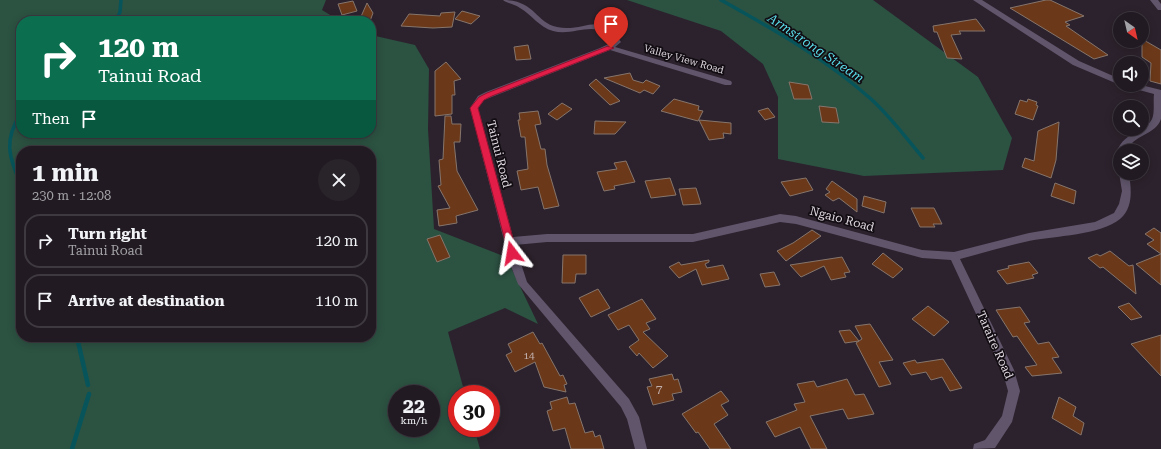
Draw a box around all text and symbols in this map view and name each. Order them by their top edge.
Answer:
pin [594,7.0,628,48]
water label: Armstrong Stream [764,10,867,86]
north arrow [1113,12,1149,48]
map controls [1113,12,1149,180]
icon: arrive [600,13,622,35]
text: 120 m [98,31,179,64]
icon: right [32,32,84,84]
street label: Valley View Road [643,42,726,76]
button: sound [1113,56,1149,92]
text: Tainui Road [98,65,202,86]
button: search [1113,100,1149,136]
icon: arrive [78,108,100,130]
text: Then [32,110,70,128]
street label: Tainui Road [484,119,514,189]
button: layers [1113,144,1149,180]
text: 1 min [32,159,99,187]
button: close [318,159,360,201]
text: 230 m · 12:08 [32,188,111,203]
street label: Ngaio Road [808,204,876,234]
text: Turn right [68,225,147,243]
icon: right [34,230,56,252]
text: 120 m [315,232,358,250]
position arrow [491,232,533,274]
text: Tainui Road [68,243,143,258]
icon: arrive [34,290,56,312]
text: Arrive at destination [68,292,224,310]
text: 110 m [315,292,358,310]
street label: Taraire Road [974,309,1016,381]
house number: 14 [523,350,535,361]
house number: 7 [656,382,663,396]
speed limit sign: 30 [448,385,500,437]
text: 22 [403,394,425,418]
text: km/h [401,415,427,426]

